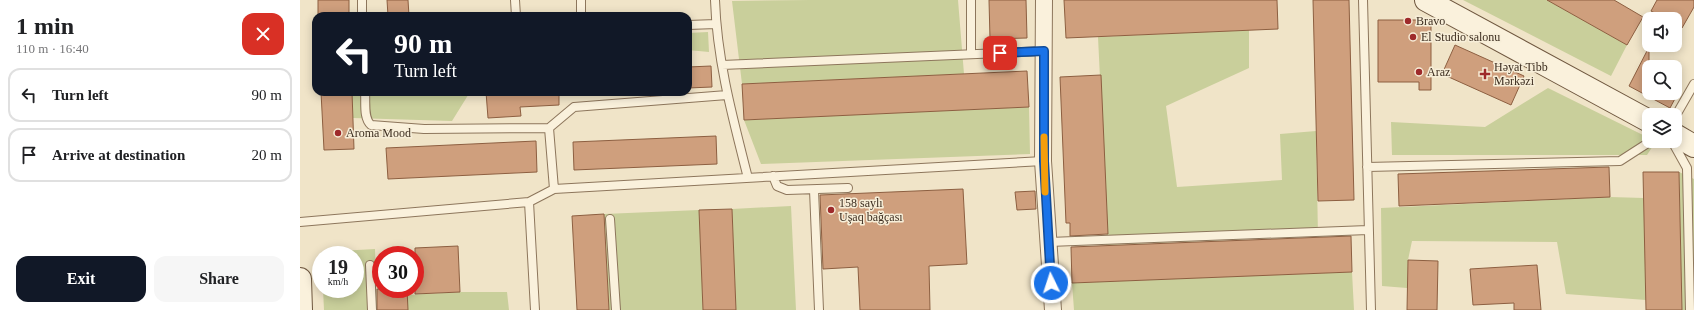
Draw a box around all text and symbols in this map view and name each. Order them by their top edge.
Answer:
map controls [1642,12,1682,148]
button: sound [1642,12,1682,52]
text: 1 min [16,13,74,39]
button: close [242,13,284,55]
place label: Bravo [1416,14,1445,28]
marker: Bravo [1403,16,1413,26]
icon: left [328,28,380,80]
text: 90 m [394,28,452,59]
place label: El Studio salonu [1421,30,1500,44]
marker: El Studio salonu [1408,32,1418,42]
pin [983,36,1017,70]
text: 110 m · 16:40 [16,41,89,56]
icon: arrive [989,42,1011,64]
place label: Həyat Tibb Mərkəzi [1494,60,1548,88]
button: search [1642,60,1682,100]
text: Turn left [394,61,457,81]
place label: Araz [1427,65,1450,79]
marker: Araz [1414,67,1424,77]
marker: Həyat Tibb Mərkəzi [1479,68,1491,80]
icon: left [18,84,40,106]
text: Turn left [52,87,109,103]
text: 90 m [252,87,282,103]
button: layers [1642,108,1682,148]
place label: Aroma Mood [346,126,411,140]
marker: Aroma Mood [333,128,343,138]
icon: arrive [18,144,40,166]
text: Arrive at destination [52,147,185,163]
text: 20 m [252,147,282,163]
place label: 158 saylı Uşaq bağçası [839,196,903,224]
marker: 158 saylı Uşaq bağçası [826,205,836,215]
speed limit sign: 30 [372,246,424,298]
button: Exit [16,256,146,302]
button: Share [154,256,284,302]
text: 19 [328,256,348,278]
position arrow [1030,262,1072,304]
text: km/h [328,276,348,287]

